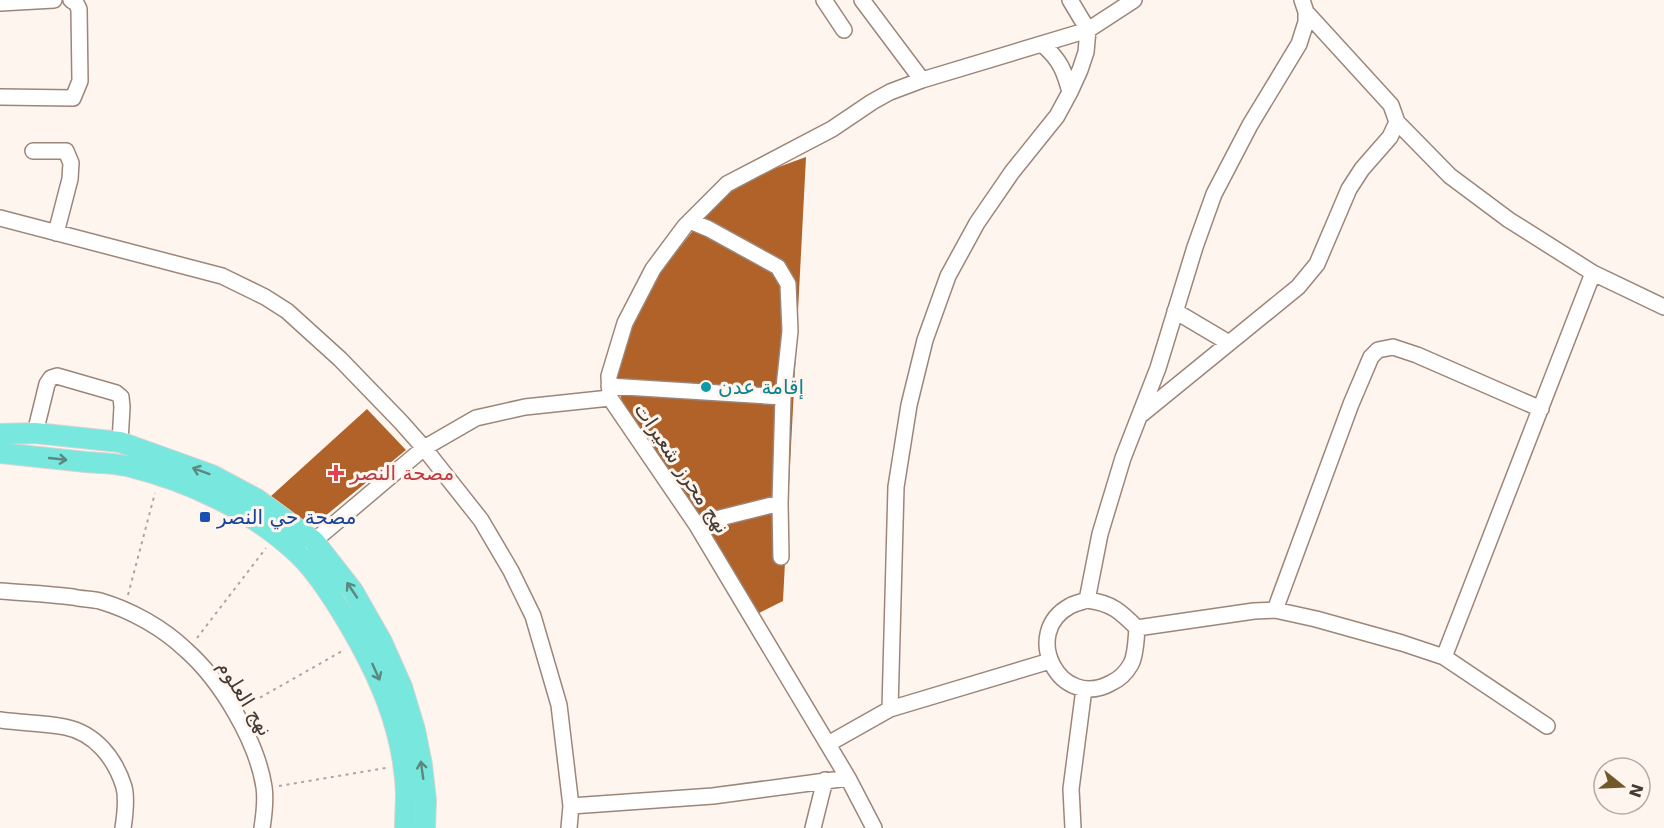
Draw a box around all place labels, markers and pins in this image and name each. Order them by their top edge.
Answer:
place label: إقامة عدن [718,375,804,400]
marker: إقامة عدن [699,380,713,394]
place label: مصحة النصر [349,461,454,485]
marker: مصحة النصر [327,464,345,482]
place label: مصحة حي النصر [216,505,357,530]
marker: مصحة حي النصر [198,510,212,524]

